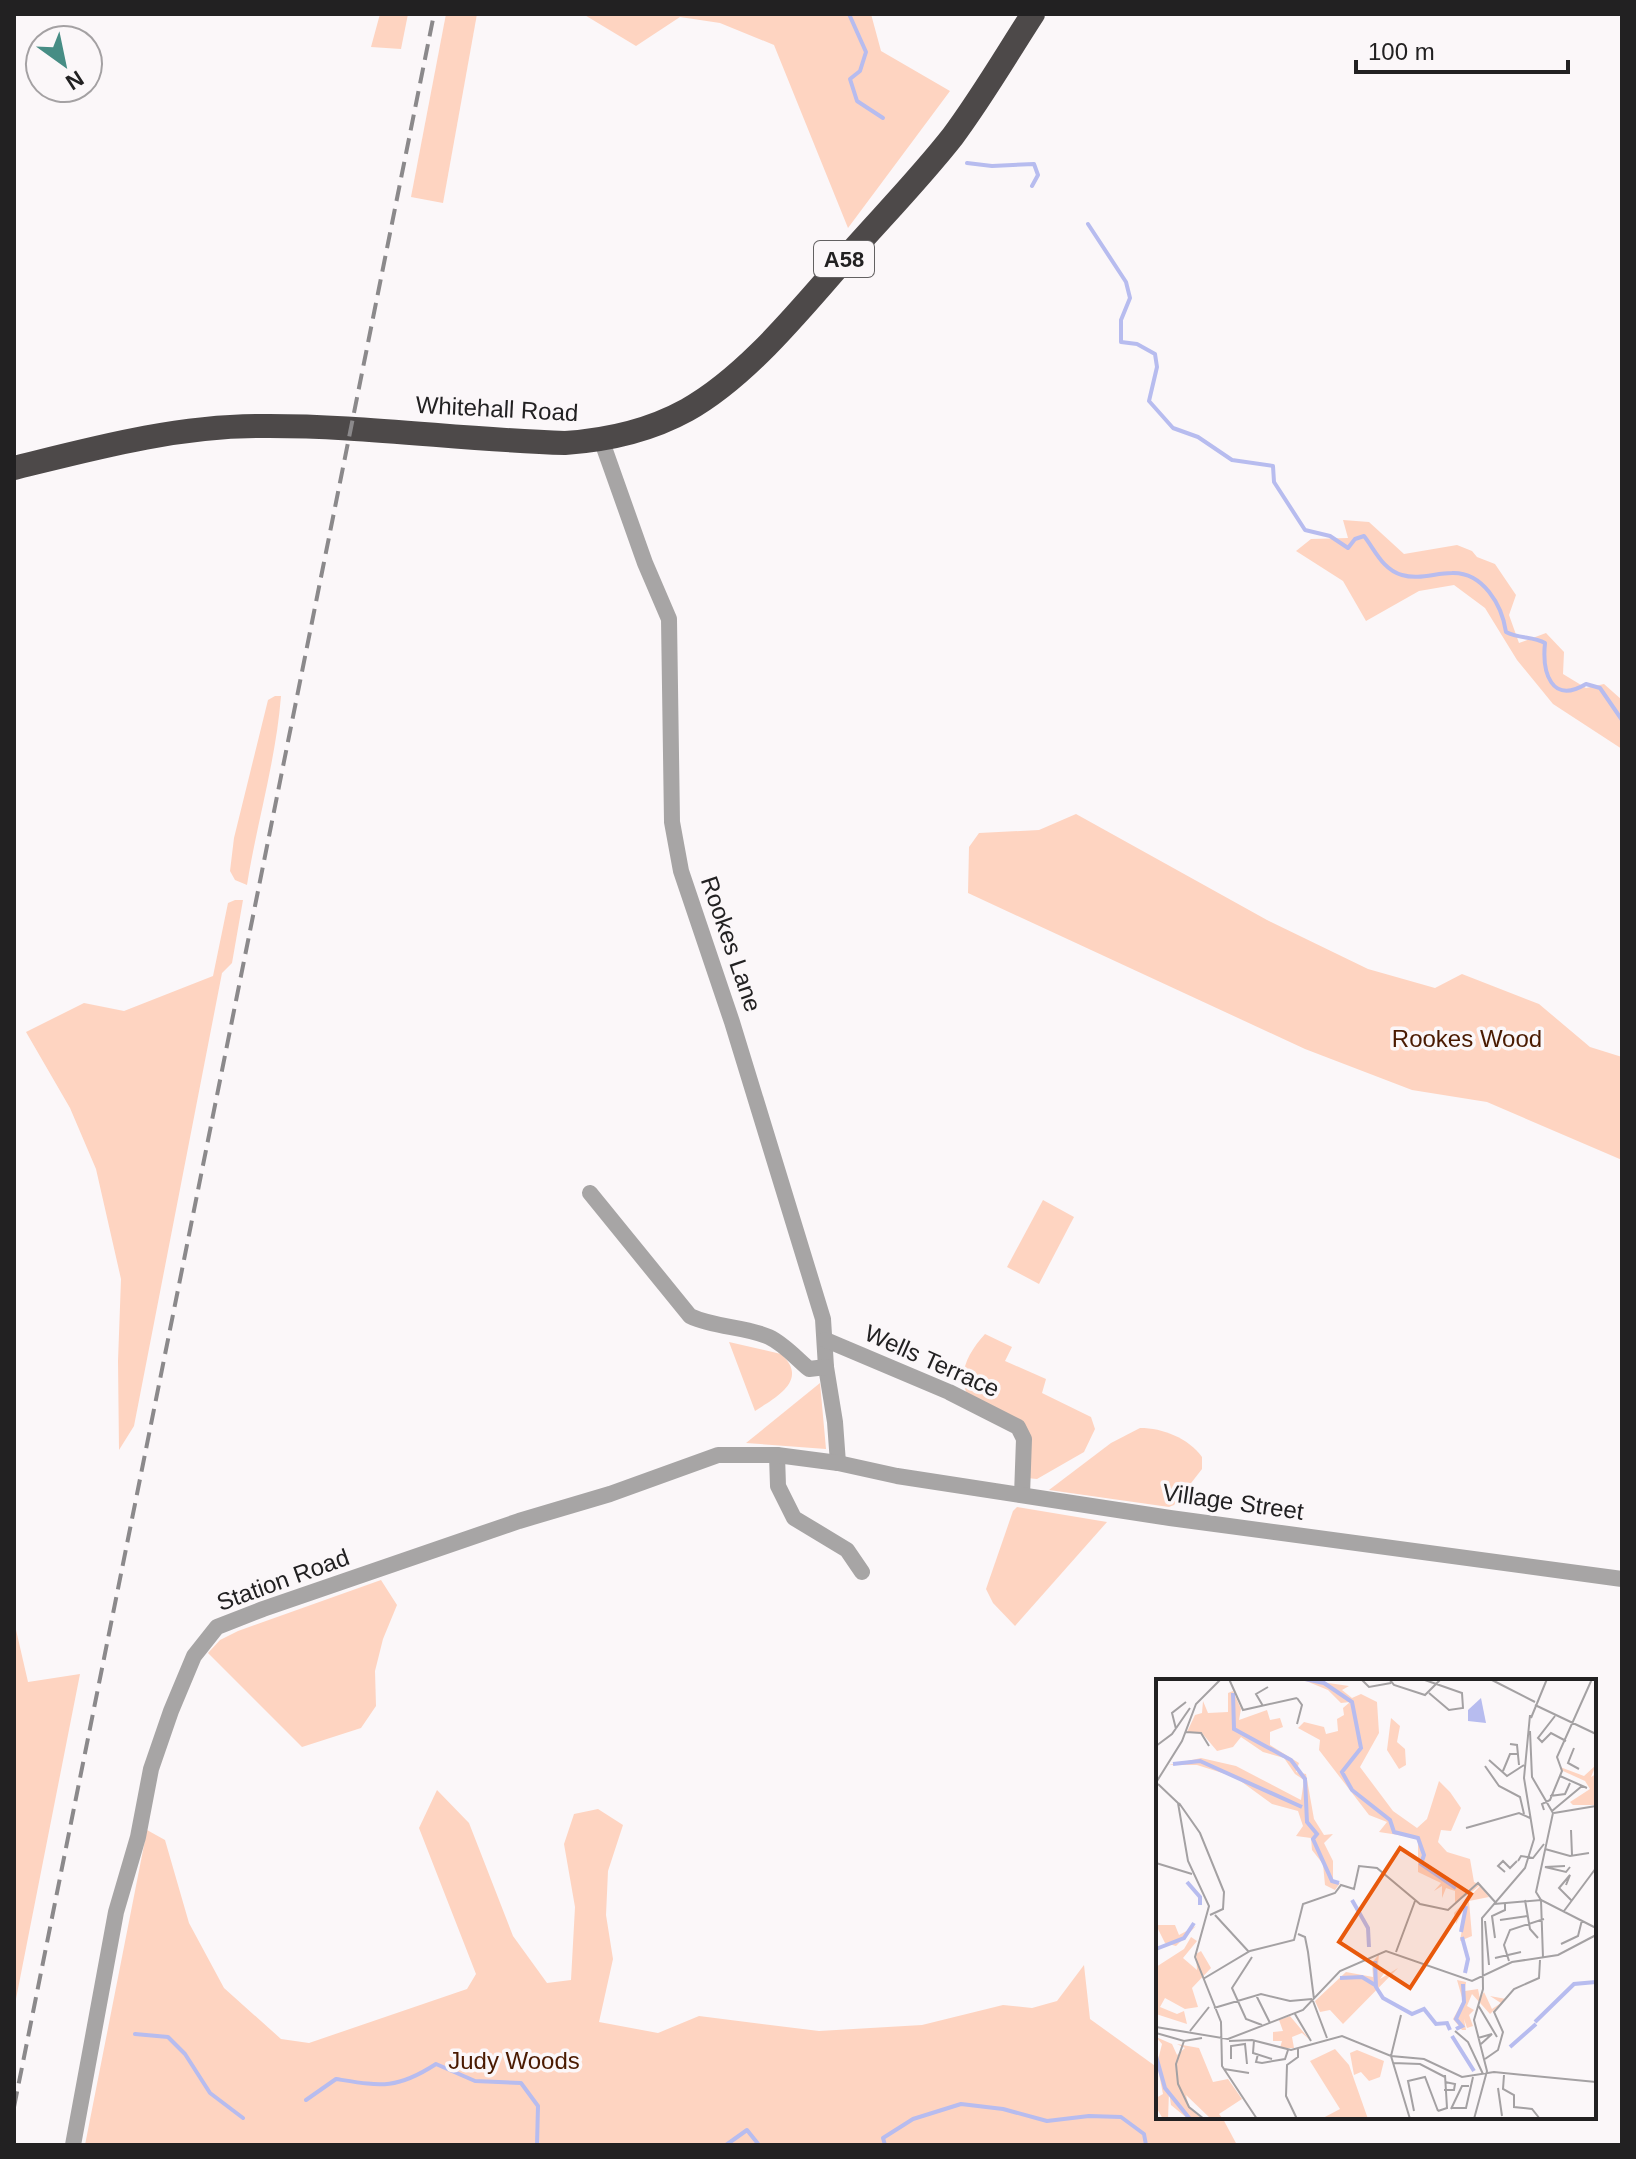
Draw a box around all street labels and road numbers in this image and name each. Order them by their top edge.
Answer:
road number: A58 [814,241,874,277]
street label: Whitehall Road [415,391,579,426]
street label: Rookes Lane [696,873,767,1015]
street label: Wells Terrace [861,1319,1004,1402]
street label: Village Street [1161,1478,1306,1525]
street label: Station Road [213,1543,353,1616]

